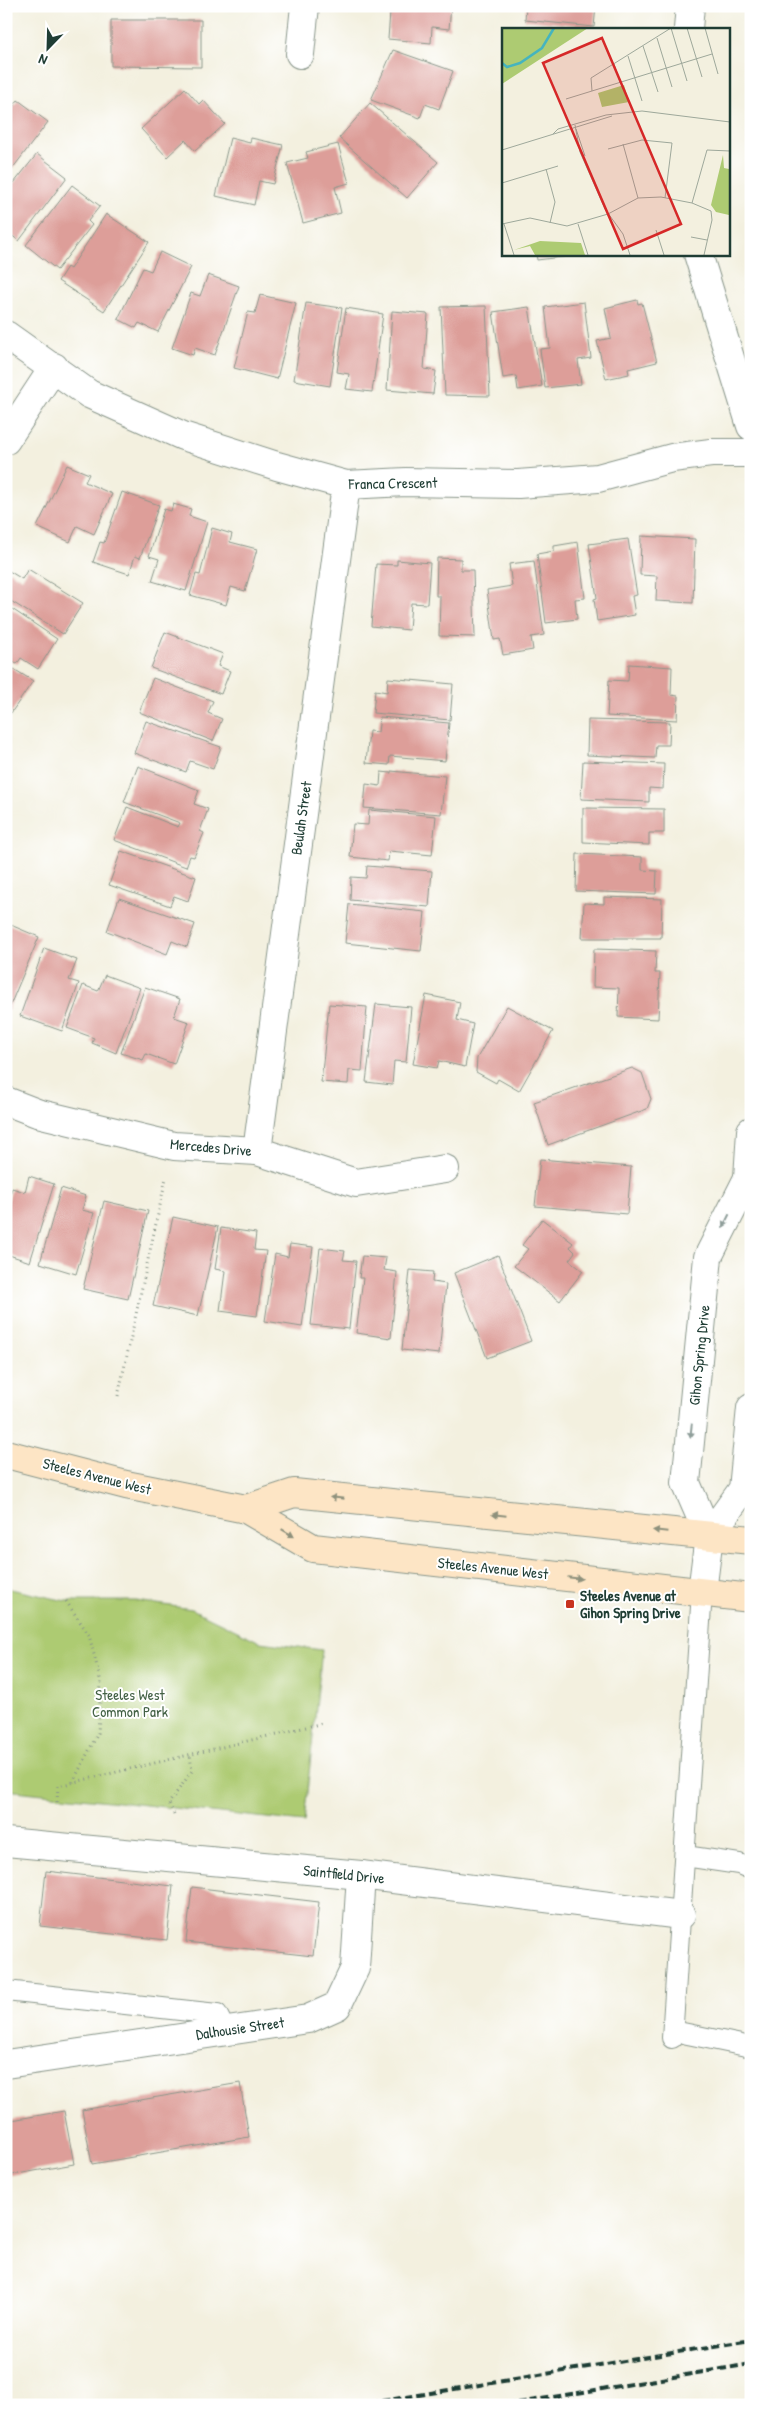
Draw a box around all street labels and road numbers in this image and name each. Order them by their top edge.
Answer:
street label: Franca Crescent [347,472,438,494]
street label: Beulah Street [285,779,317,856]
street label: Mercedes Drive [169,1133,253,1161]
street label: Gihon Spring Drive [683,1304,715,1406]
street label: Steeles Avenue West [41,1452,154,1500]
street label: Steeles Avenue West [437,1552,550,1584]
street label: Saintfield Drive [302,1859,386,1889]
street label: Dalhousie Street [195,2011,286,2045]

